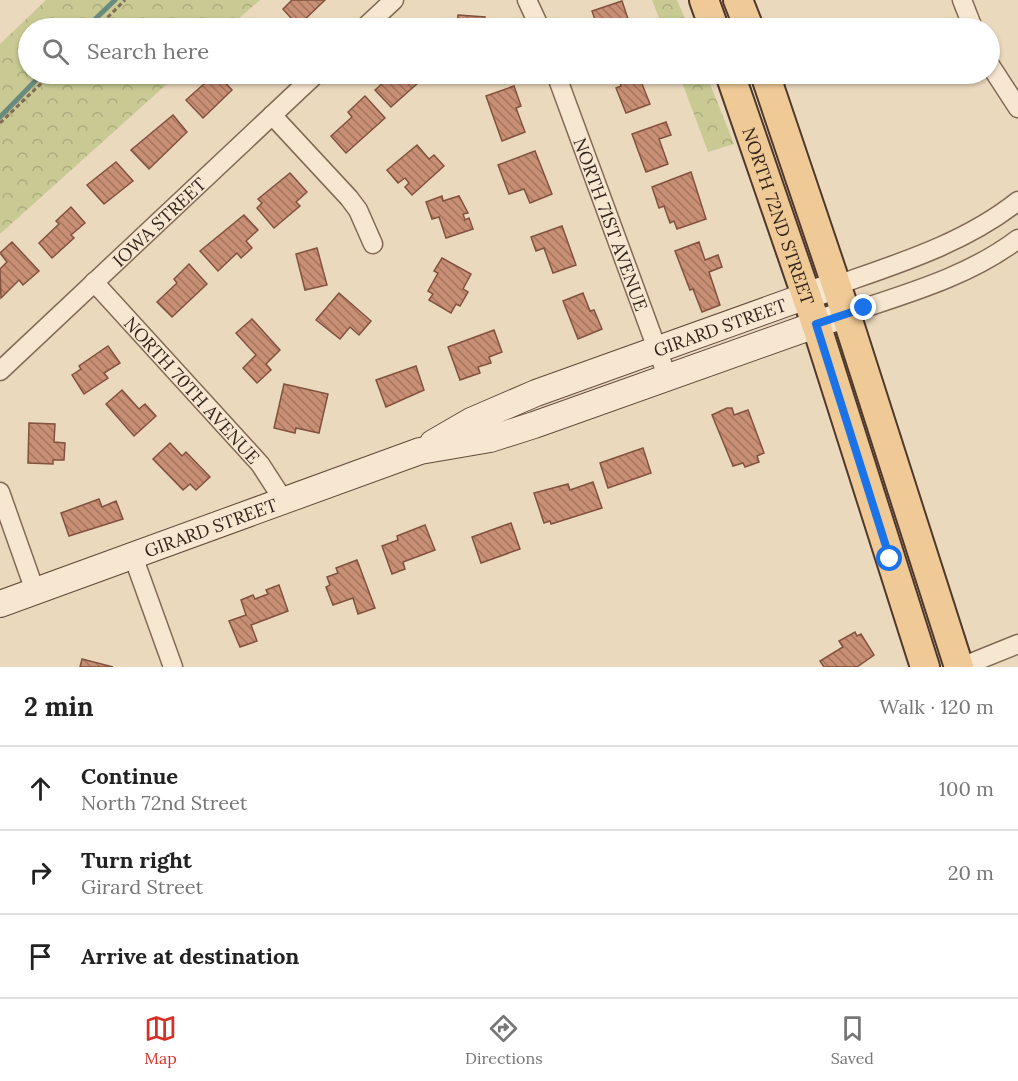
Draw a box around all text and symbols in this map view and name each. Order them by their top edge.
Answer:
search box [18,18,1000,84]
icon: search [39,35,72,68]
text: Search here [87,37,209,65]
street label: NORTH 72ND STREET [738,124,820,308]
street label: NORTH 71ST AVENUE [569,134,654,314]
street label: IOWA STREET [107,172,211,271]
street label: GIRARD STREET [650,292,790,361]
route end [850,294,876,320]
street label: NORTH 70TH AVENUE [119,311,265,468]
street label: GIRARD STREET [141,492,280,562]
route start [876,545,902,571]
text: 2 min [24,690,94,723]
text: Walk · 120 m [879,694,994,719]
text: Continue [81,762,178,790]
icon: ahead [24,772,57,805]
text: 100 m [939,776,994,801]
text: North 72nd Street [81,790,248,815]
text: Turn right [81,846,192,874]
icon: right [24,856,57,889]
text: 20 m [948,860,994,885]
text: Girard Street [81,874,203,899]
icon: arrive [24,940,57,973]
text: Arrive at destination [81,942,299,970]
tab: Map [144,1012,177,1068]
tab: Directions [465,1012,543,1068]
tab: Saved [831,1012,874,1068]

